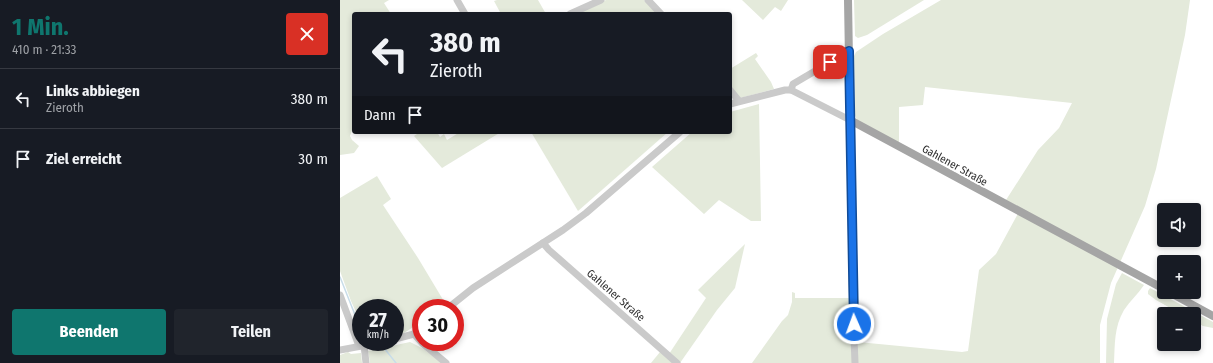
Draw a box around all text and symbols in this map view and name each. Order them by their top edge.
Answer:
text: 1 Min. [12,13,69,41]
button: close [286,13,328,55]
text: 380 m [430,26,501,59]
icon: left [364,28,416,80]
text: 410 m · 21:33 [12,42,76,57]
pin [813,45,847,79]
icon: arrive [819,51,841,73]
text: Zieroth [430,60,483,82]
text: Links abbiegen [46,82,140,100]
icon: left [12,88,34,110]
text: 380 m [291,90,328,108]
text: Zieroth [46,100,84,115]
icon: arrive [404,104,426,126]
text: Dann [364,106,396,124]
street label: Gahlener Straße [920,142,990,189]
icon: arrive [12,148,34,170]
text: Ziel erreicht [46,150,121,168]
text: 30 m [298,150,328,168]
map controls [1157,203,1201,351]
button: sound [1157,203,1201,247]
button: + [1157,255,1201,299]
street label: Gahlener Straße [584,267,647,324]
speed limit sign: 30 [412,299,464,351]
position arrow [833,303,875,345]
button: − [1157,307,1201,351]
text: 27 [369,308,387,332]
button: Beenden [12,309,166,355]
button: Teilen [174,309,328,355]
text: km/h [367,329,389,341]

